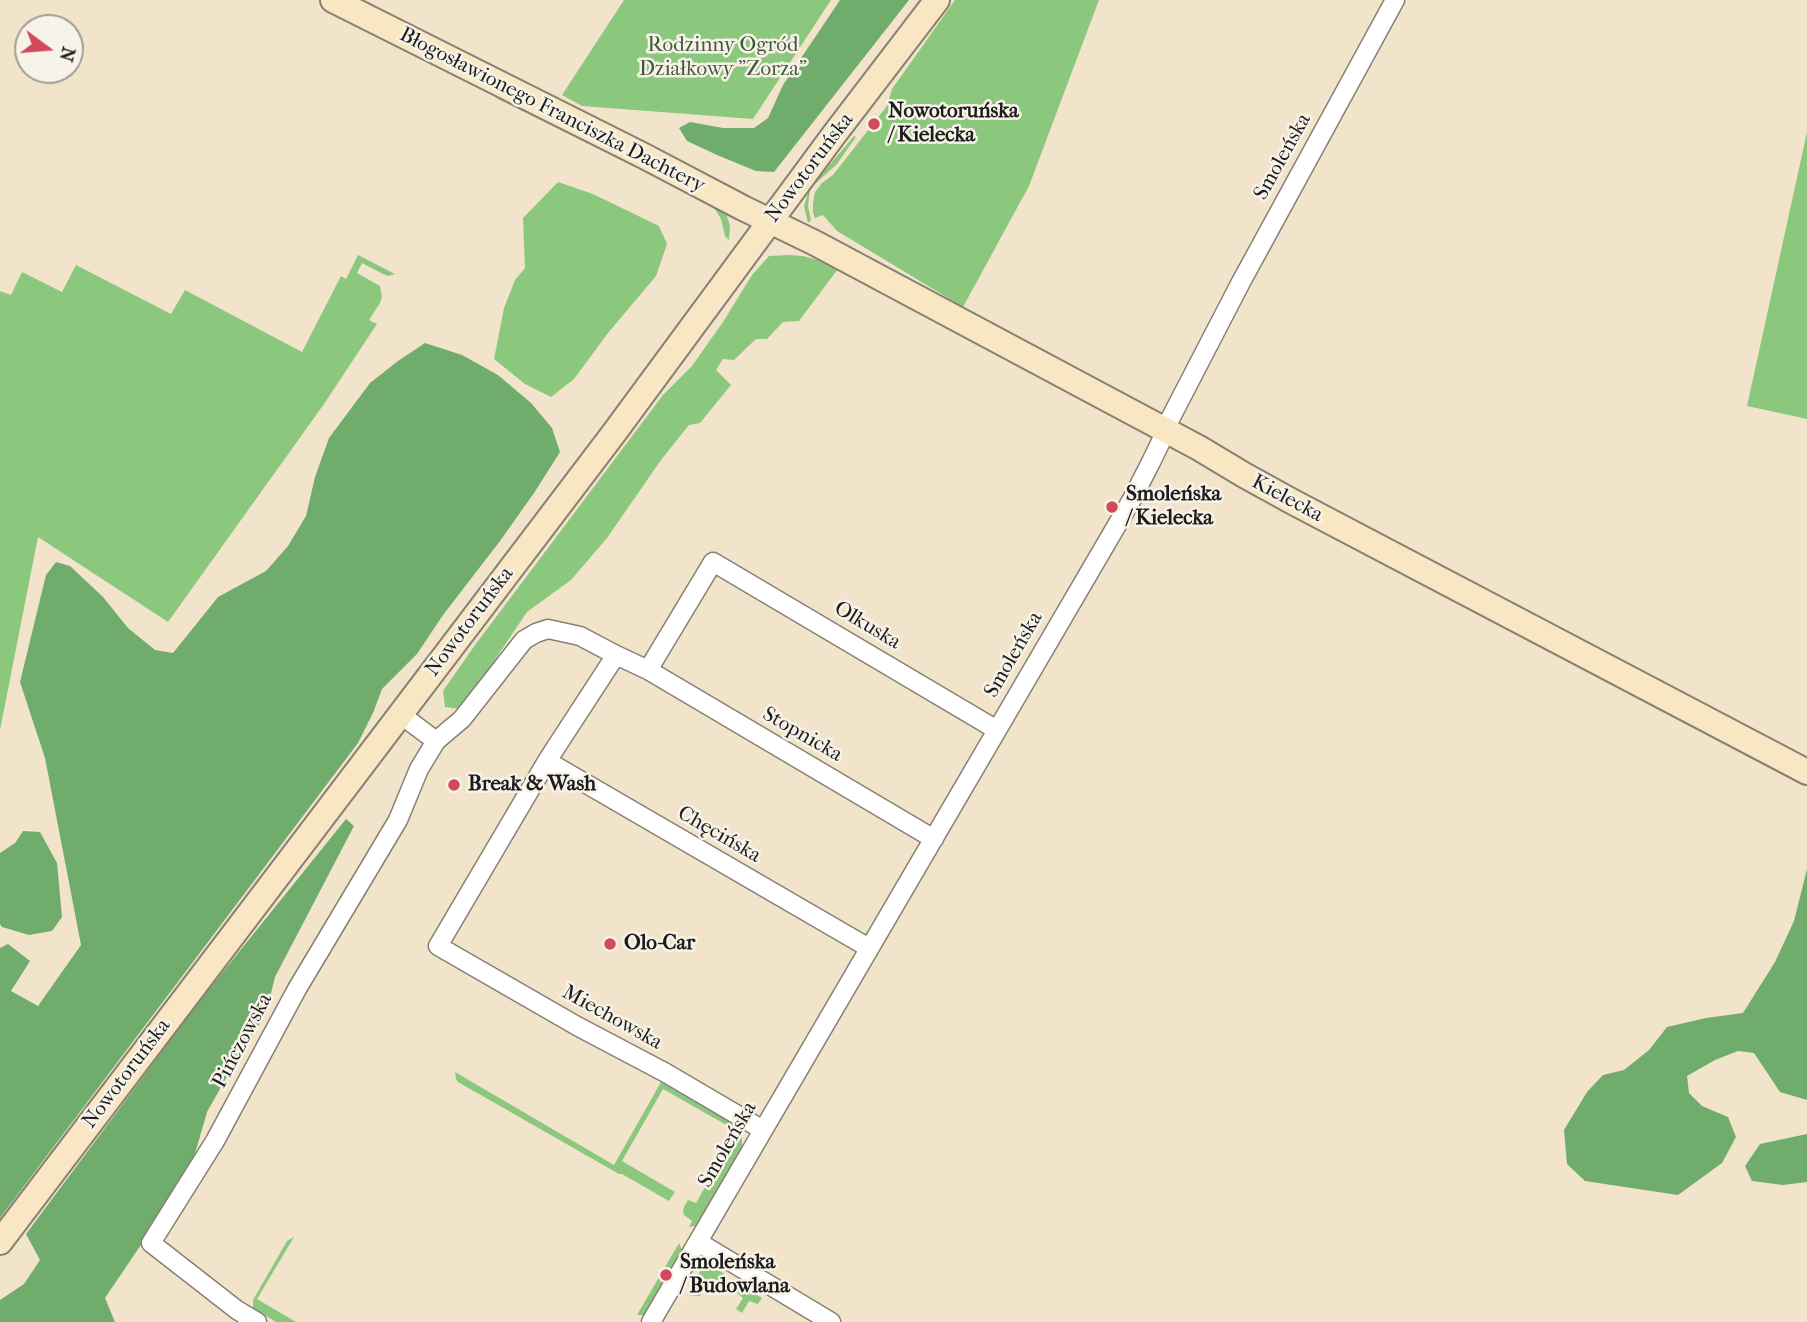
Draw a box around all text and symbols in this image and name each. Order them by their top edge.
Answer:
north arrow [14,14,84,84]
street label: Błogosławionego Franciszka Dachtery [395,23,709,199]
park label: Rodzinny Ogród Działkowy "Zorza" [639,33,807,83]
text: N [55,44,80,64]
place label: Nowotoruńska / Kielecka [888,99,1019,149]
street label: Nowotoruńska [761,108,859,228]
street label: Smoleńska [1249,109,1317,205]
marker: Nowotoruńska / Kielecka [866,116,882,132]
street label: Kielecka [1247,470,1327,528]
place label: Smoleńska / Kielecka [1126,482,1221,532]
marker: Smoleńska / Kielecka [1104,499,1120,515]
street label: Nowotoruńska [421,562,519,682]
street label: Olkuska [829,596,905,656]
street label: Smoleńska [979,608,1049,702]
street label: Stopnicka [758,702,846,768]
place label: Break & Wash [468,772,596,798]
marker: Break & Wash [446,777,462,793]
street label: Chęcińska [673,801,765,869]
place label: Olo-Car [624,931,695,957]
marker: Olo-Car [602,936,618,952]
street label: Miechowska [558,980,666,1056]
street label: Pińczowska [208,989,278,1093]
street label: Nowotoruńska [78,1014,176,1134]
street label: Smoleńska [693,1098,763,1192]
place label: Smoleńska / Budowlana [680,1250,790,1300]
marker: Smoleńska / Budowlana [658,1267,674,1283]

